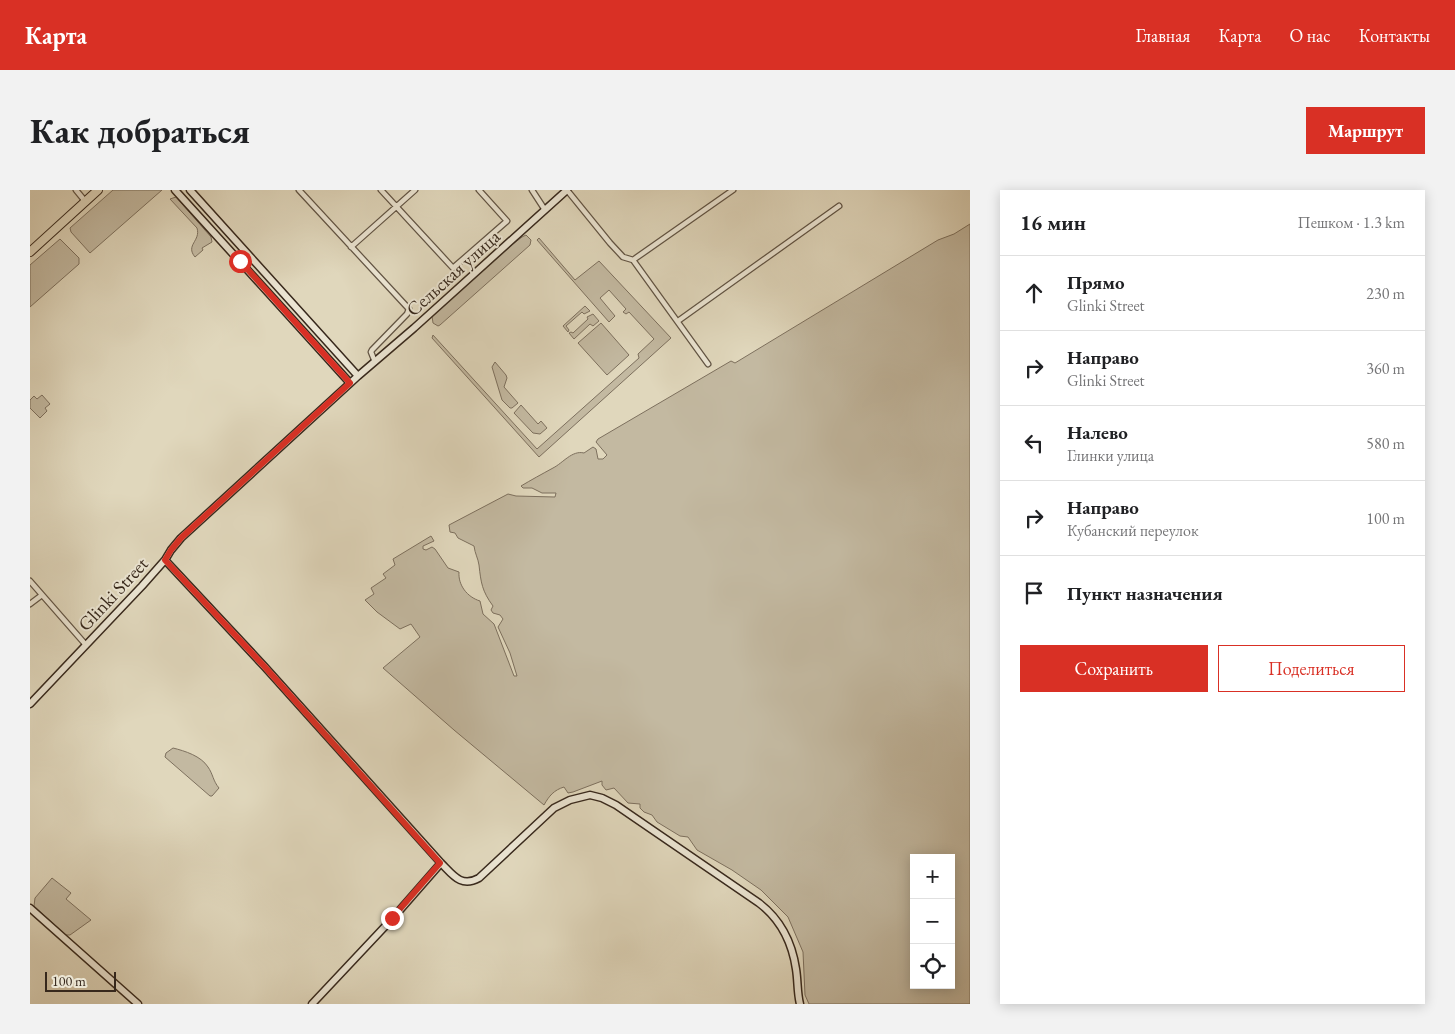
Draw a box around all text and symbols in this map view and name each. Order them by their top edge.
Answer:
text: Карта [25,20,87,51]
text: Главная [1136,24,1190,47]
text: Карта [1218,24,1261,47]
text: О нас [1289,24,1331,47]
text: Контакты [1359,24,1430,47]
button: Маршрут [1306,107,1425,154]
text: Как добраться [30,108,250,153]
text: 16 мин [1020,209,1086,236]
text: Пешком · 1.3 km [1298,212,1405,233]
street label: Сельская улица [401,224,506,322]
route start [229,250,252,273]
text: Прямо [1067,270,1125,295]
icon: ahead [1020,279,1048,307]
text: 230 m [1366,283,1405,304]
text: Glinki Street [1067,295,1145,316]
text: Направо [1067,345,1139,370]
icon: right [1020,354,1048,382]
text: 360 m [1366,358,1405,379]
text: Glinki Street [1067,370,1145,391]
text: Налево [1067,420,1128,445]
icon: left [1020,429,1048,457]
text: 580 m [1366,433,1405,454]
text: Глинки улица [1067,445,1154,466]
text: Направо [1067,495,1139,520]
icon: right [1020,504,1048,532]
text: 100 m [1366,508,1405,529]
text: Кубанский переулок [1067,520,1199,541]
street label: Glinki Street [72,552,154,636]
icon: arrive [1020,579,1048,607]
text: Пункт назначения [1067,581,1223,606]
button: Сохранить [1020,645,1208,692]
button: Поделиться [1218,645,1405,692]
map controls [910,854,955,989]
button: + [910,854,955,899]
button: − [910,899,955,944]
route end [381,907,404,930]
button: locate [910,944,955,989]
scale bar [45,969,116,992]
text: 100 m [52,972,86,990]

